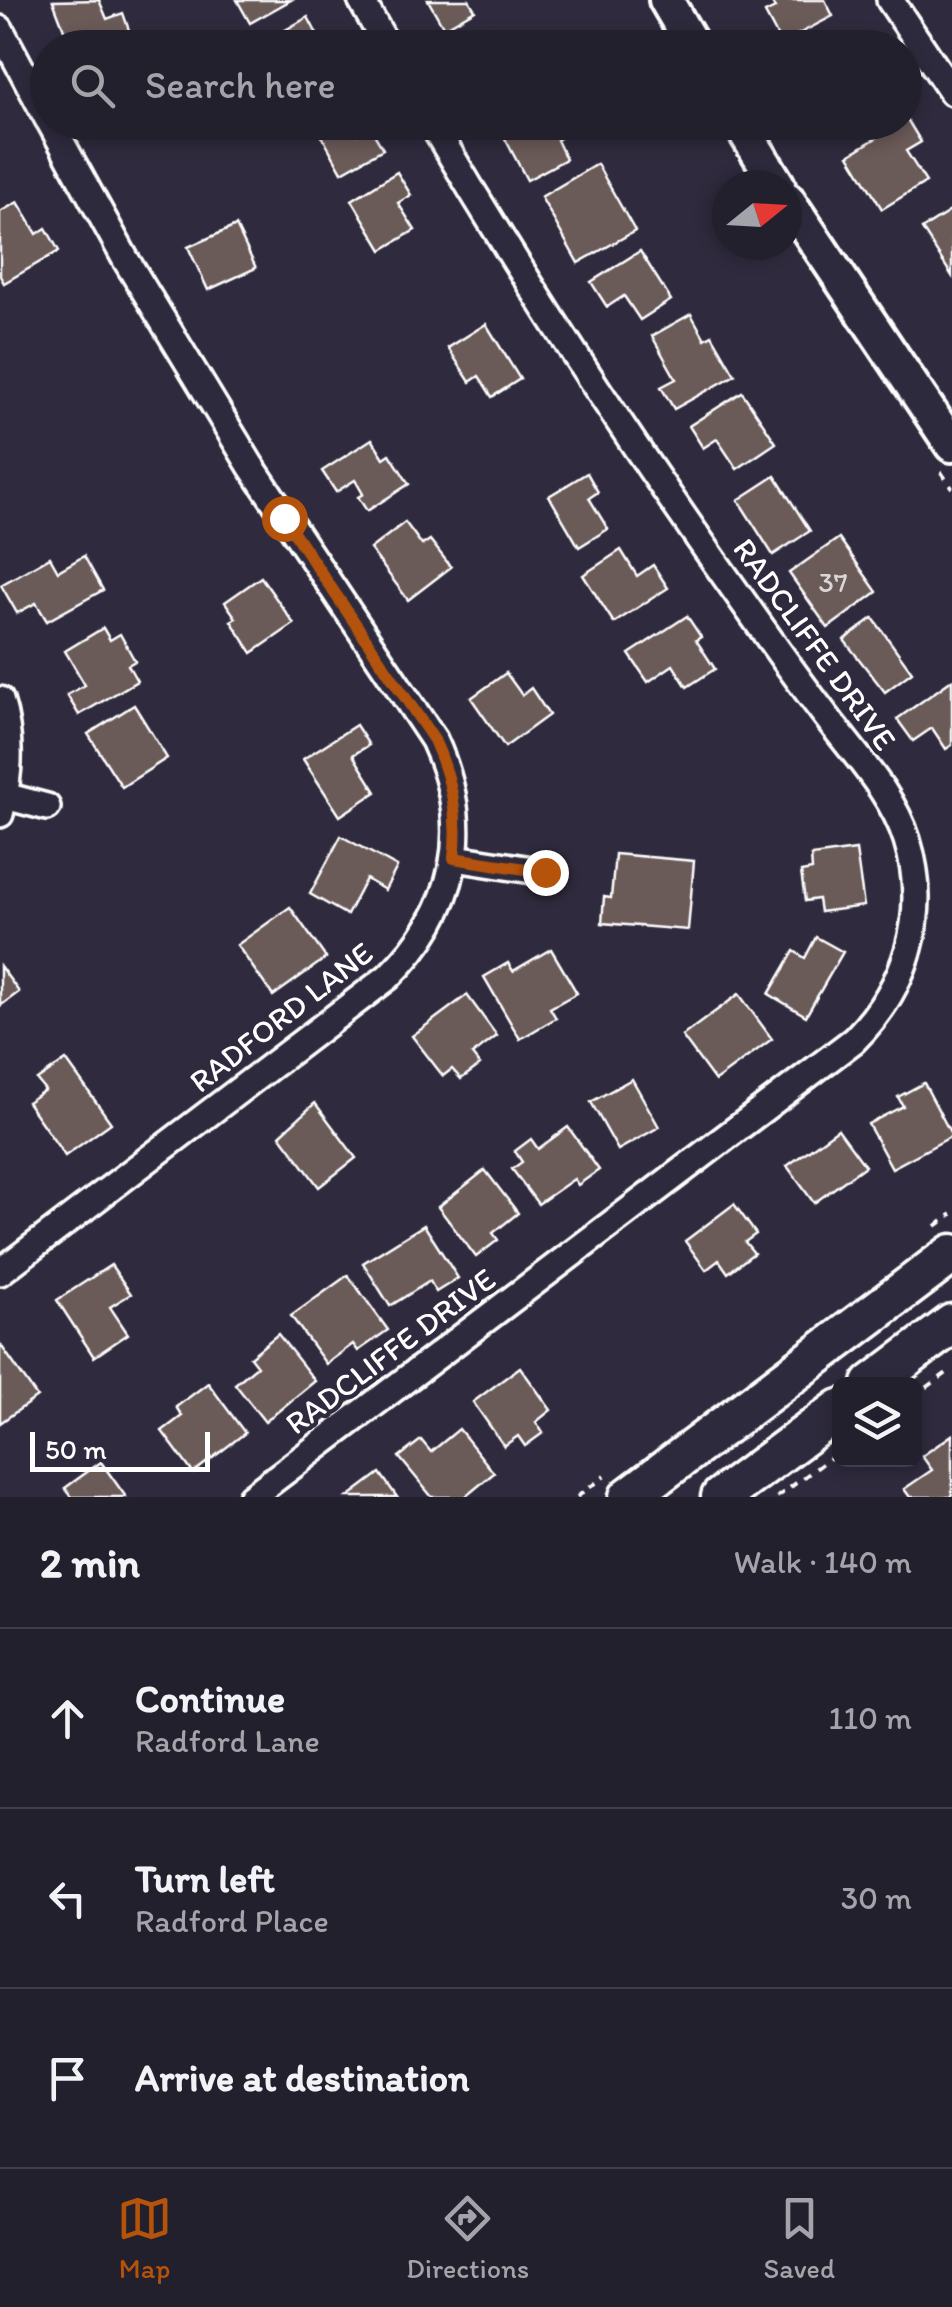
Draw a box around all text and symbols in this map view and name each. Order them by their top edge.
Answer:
search box [30,30,922,140]
icon: search [65,58,120,113]
text: Search here [145,62,336,108]
north arrow [712,170,802,260]
route start [262,496,308,542]
street label: RADCLIFFE DRIVE [725,531,905,757]
house number: 37 [818,565,848,599]
route end [523,850,569,896]
street label: RADFORD LANE [182,934,380,1100]
street label: RADCLIFFE DRIVE [278,1260,502,1442]
map controls [832,1377,922,1467]
button: layers [832,1377,922,1467]
scale bar [30,1427,210,1472]
text: 50 m [45,1432,107,1466]
text: 2 min [40,1537,140,1588]
text: Walk · 140 m [734,1543,912,1581]
text: Continue [135,1676,285,1722]
icon: ahead [40,1691,95,1746]
text: 110 m [828,1699,912,1737]
text: Radford Lane [135,1722,320,1760]
text: Turn left [135,1856,275,1902]
icon: left [40,1871,95,1926]
text: 30 m [841,1879,912,1917]
text: Radford Place [135,1902,329,1940]
icon: arrive [40,2051,95,2106]
text: Arrive at destination [135,2055,470,2101]
tab: Map [117,2191,172,2285]
tab: Directions [406,2191,529,2285]
tab: Saved [763,2191,835,2285]

